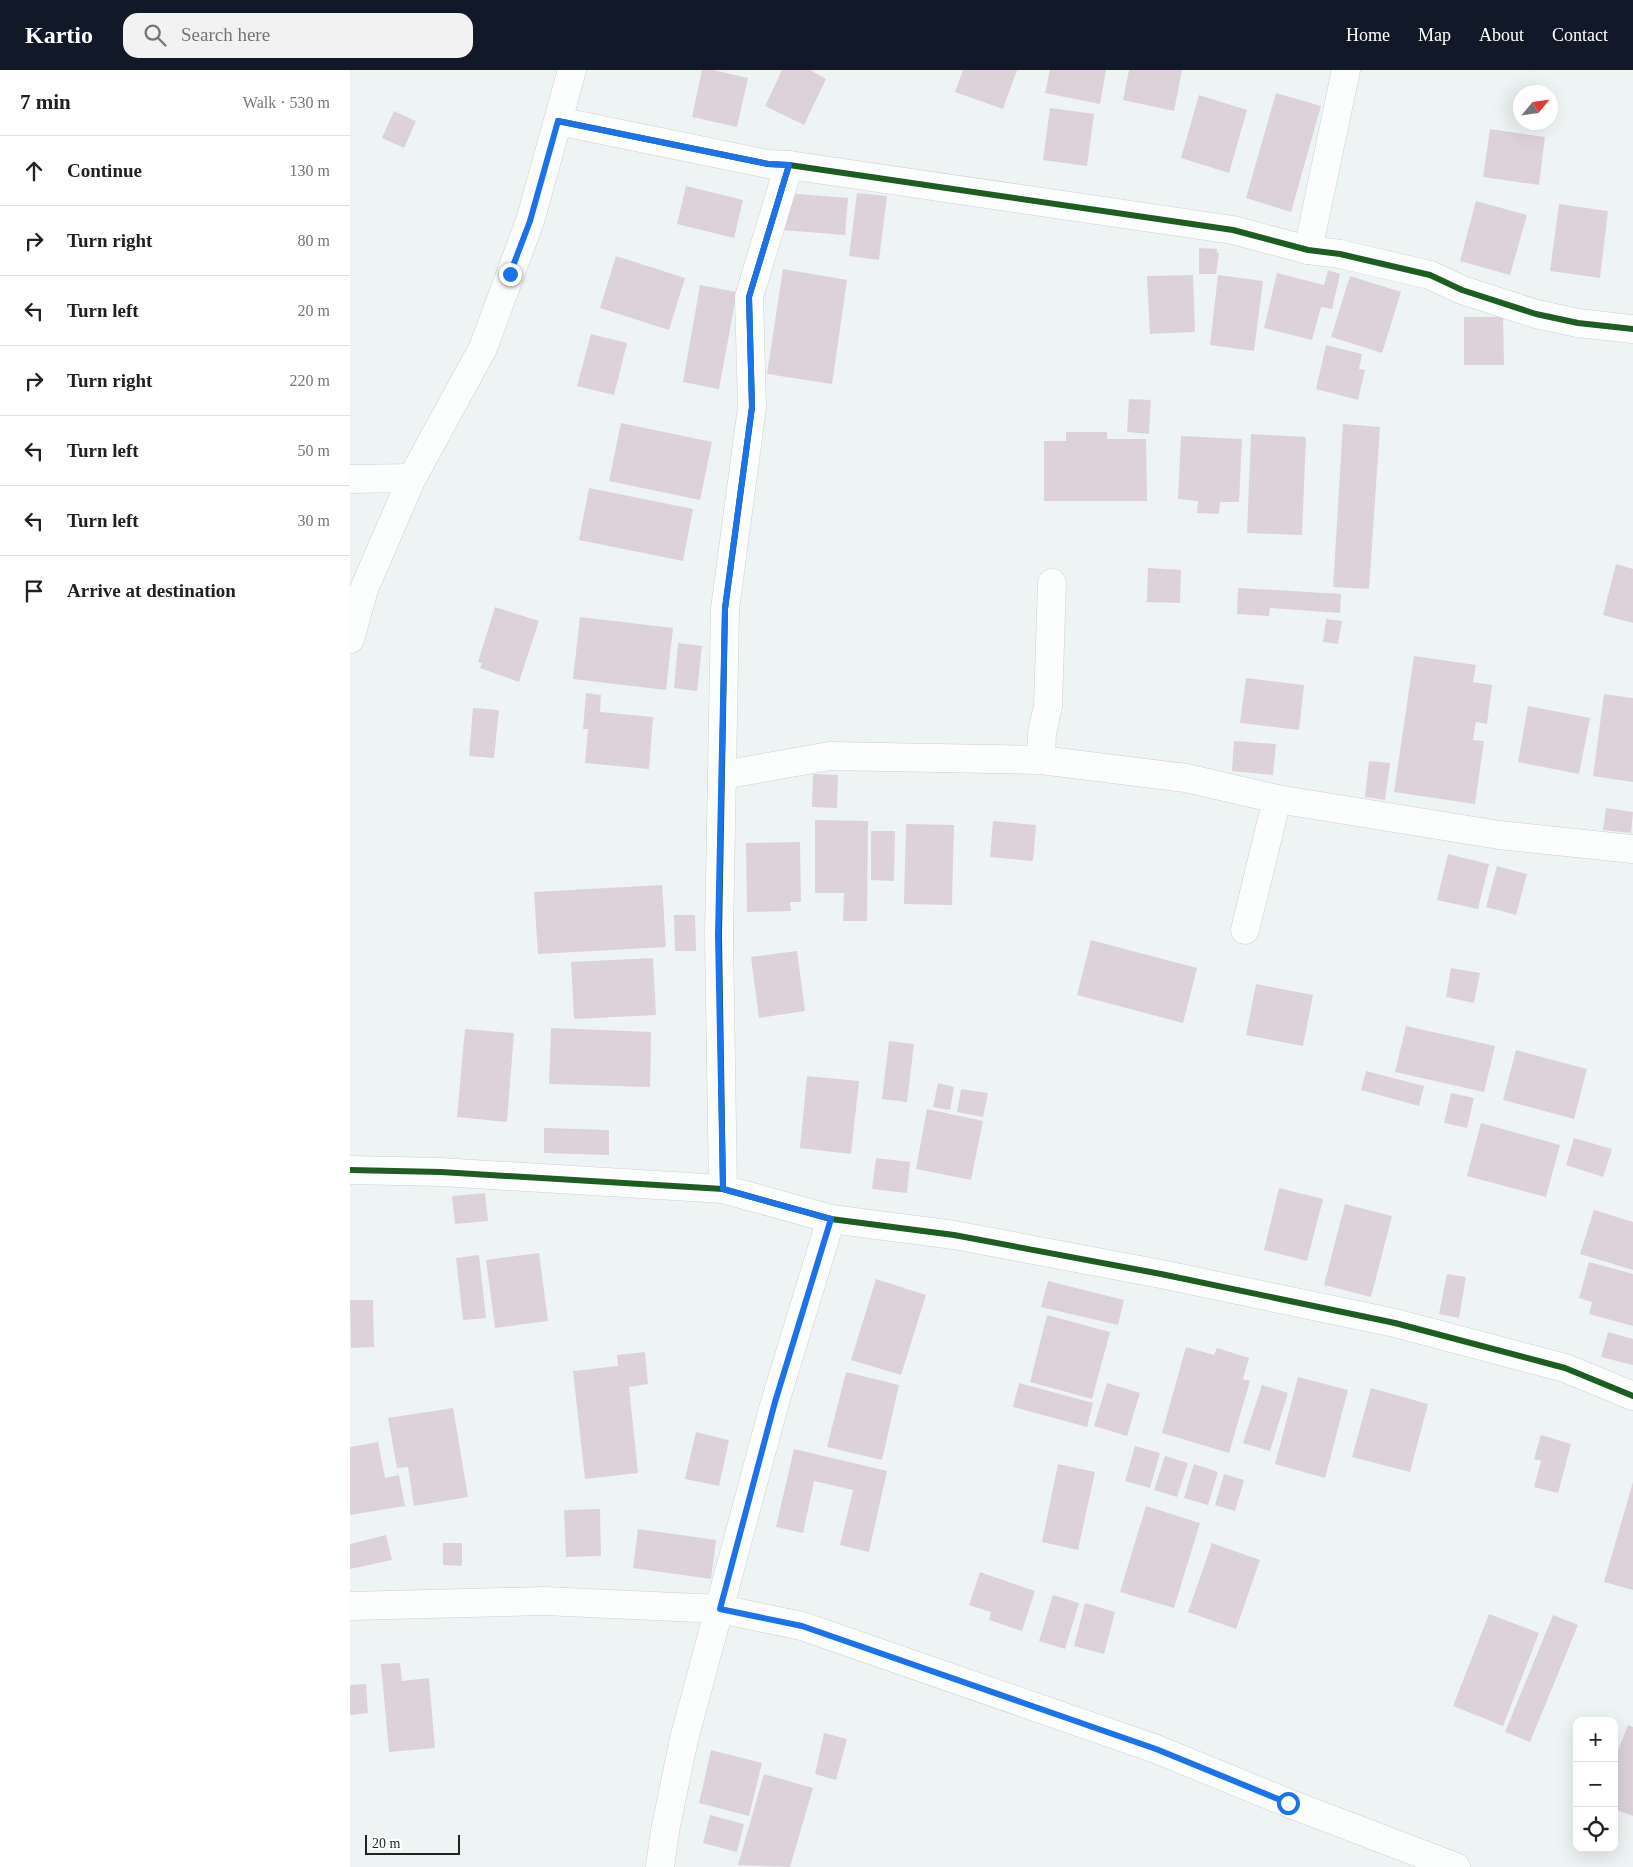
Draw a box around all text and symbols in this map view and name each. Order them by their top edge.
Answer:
search box [123,13,473,58]
icon: search [141,21,169,49]
text: Kartio [25,22,93,48]
text: Search here [181,24,270,45]
text: Home [1346,25,1390,45]
text: Map [1418,25,1451,45]
text: About [1479,25,1524,45]
text: Contact [1552,25,1608,45]
north arrow [1513,85,1558,130]
text: 7 min [20,90,71,114]
text: Walk · 530 m [243,94,330,111]
icon: ahead [20,157,48,185]
text: Continue [67,160,142,181]
text: 130 m [290,162,330,179]
icon: right [20,227,48,255]
text: Turn right [67,230,152,251]
text: 80 m [298,232,330,249]
route end [499,263,522,286]
icon: left [20,297,48,325]
text: Turn left [67,300,139,321]
text: 20 m [298,302,330,319]
icon: right [20,367,48,395]
text: Turn right [67,370,152,391]
text: 220 m [290,372,330,389]
icon: left [20,437,48,465]
text: Turn left [67,440,139,461]
text: 50 m [298,442,330,459]
icon: left [20,507,48,535]
text: Turn left [67,510,139,531]
text: 30 m [298,512,330,529]
icon: arrive [20,577,48,605]
text: Arrive at destination [67,580,236,601]
map controls [1573,1717,1618,1852]
button: + [1573,1717,1618,1762]
button: − [1573,1762,1618,1807]
route start [1277,1792,1300,1815]
button: locate [1573,1807,1618,1852]
scale bar [365,1832,460,1855]
text: 20 m [372,1836,400,1851]

